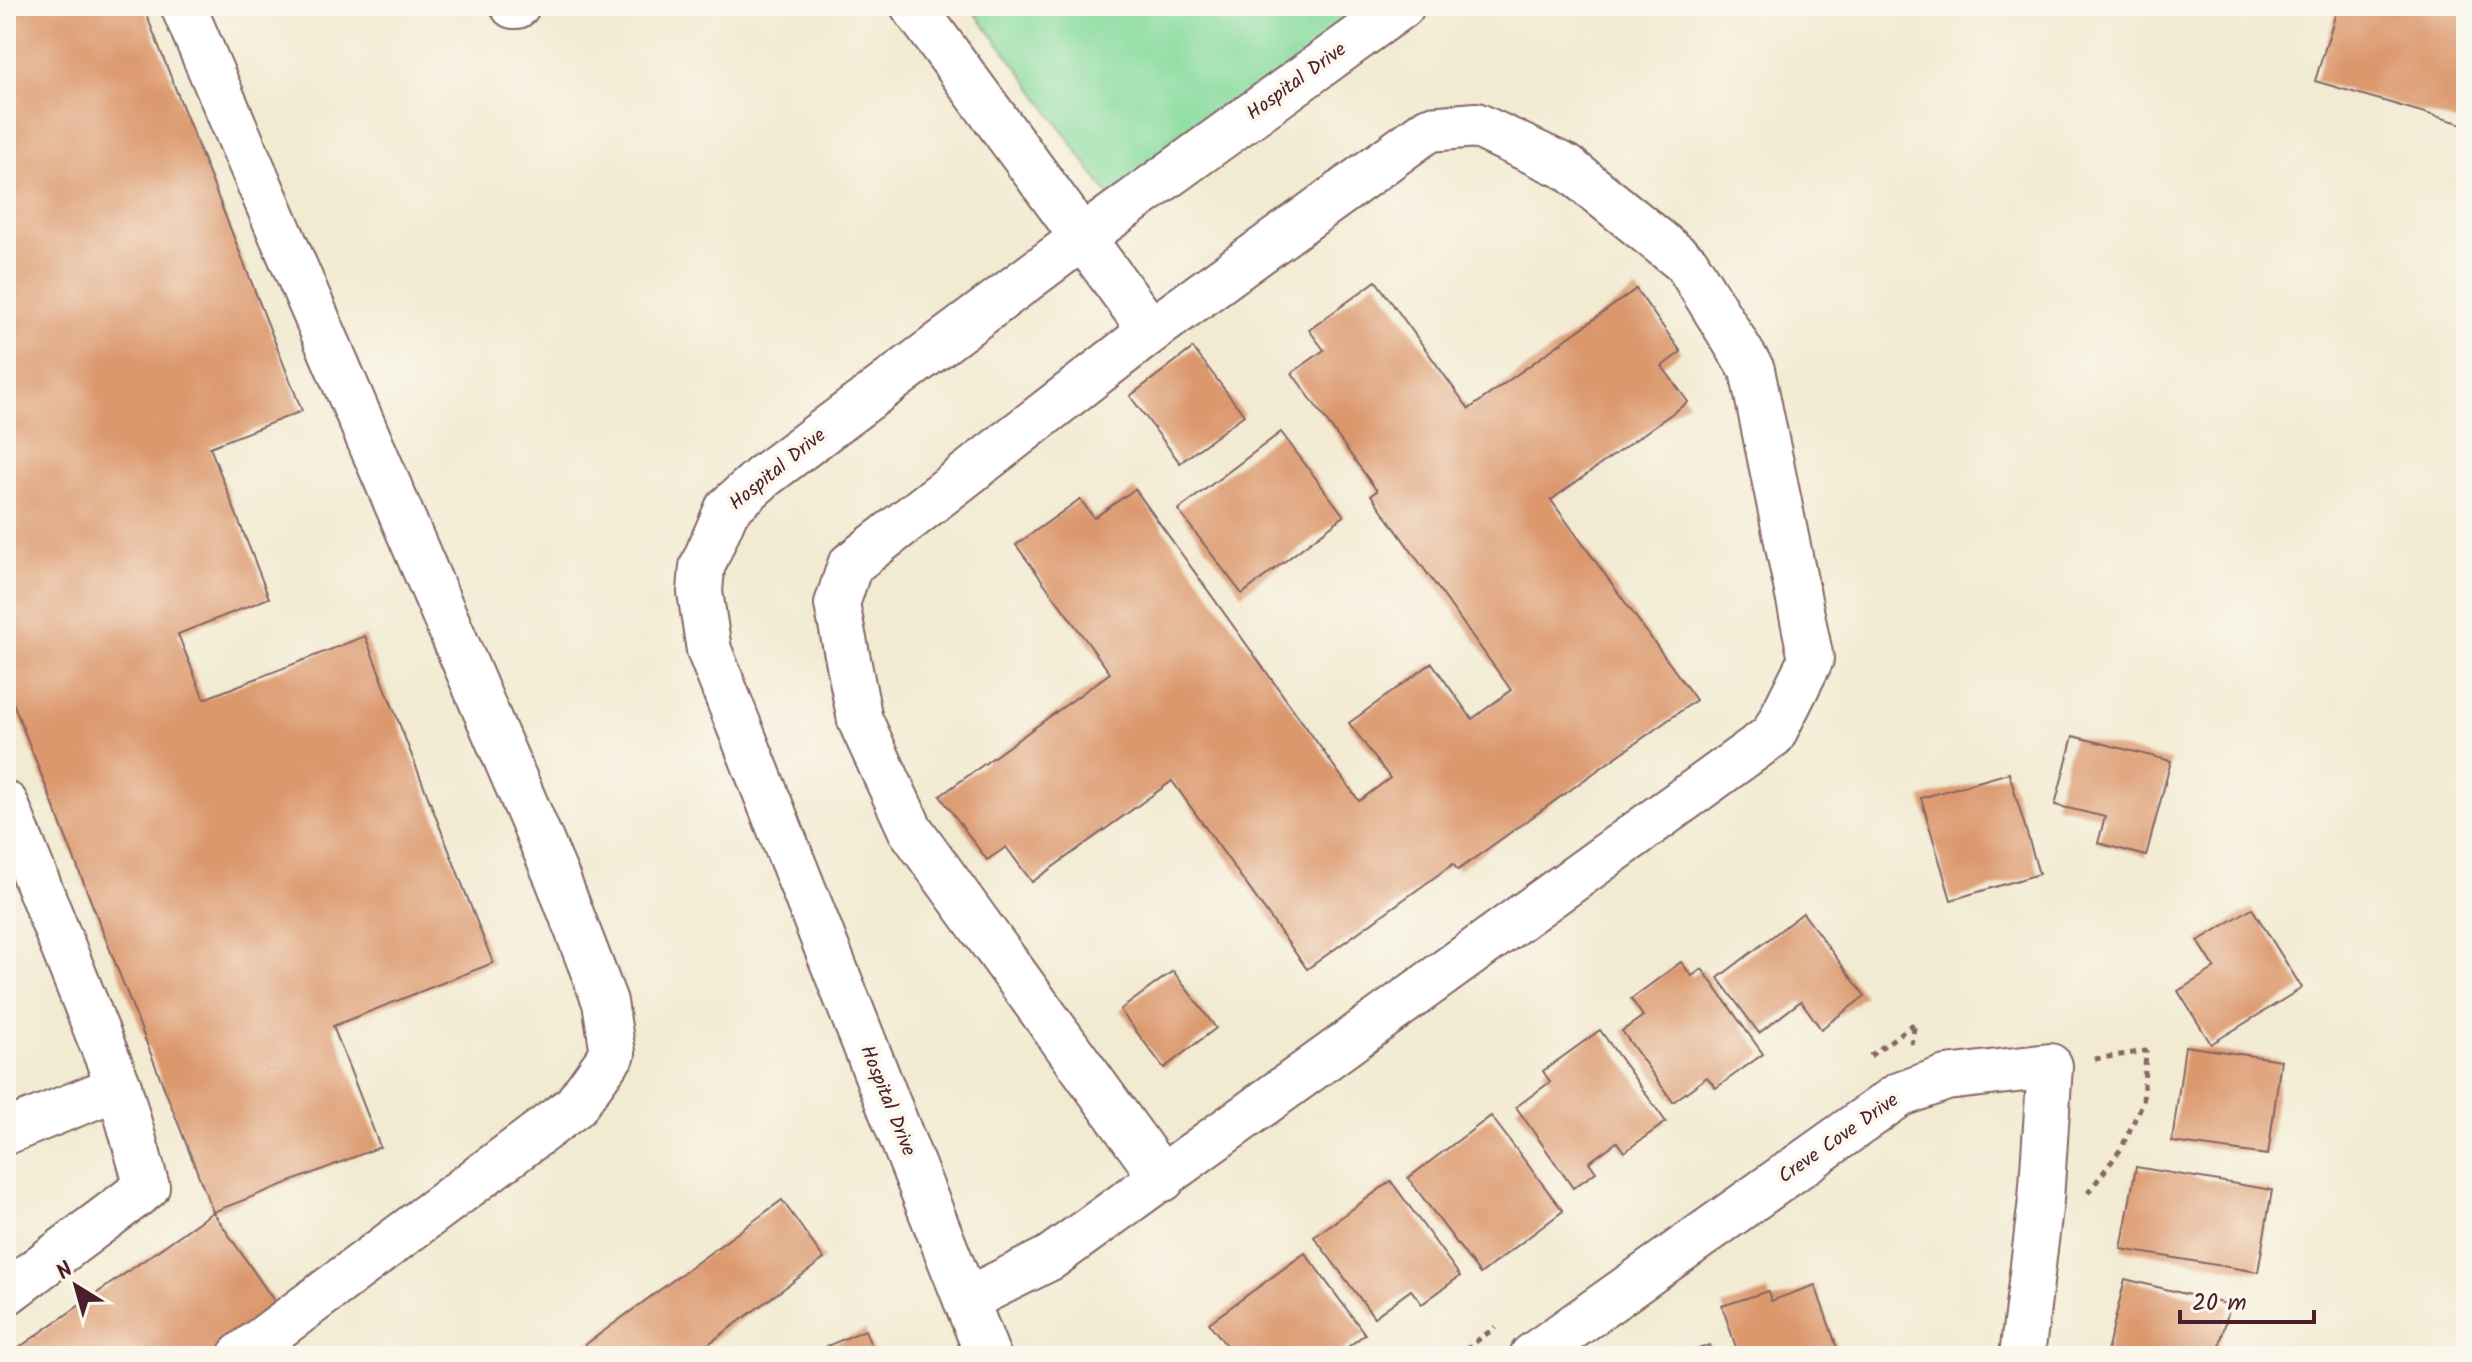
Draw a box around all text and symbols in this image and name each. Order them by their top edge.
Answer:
street label: Hospital Drive [1240,35,1354,129]
street label: Hospital Drive [722,421,834,519]
street label: Hospital Drive [850,1041,924,1161]
street label: Creve Cove Drive [1772,1085,1906,1193]
north arrow [36,1246,116,1326]
text: N [49,1254,82,1290]
scale bar [2180,1274,2314,1324]
text: 20 m [2192,1284,2247,1323]

